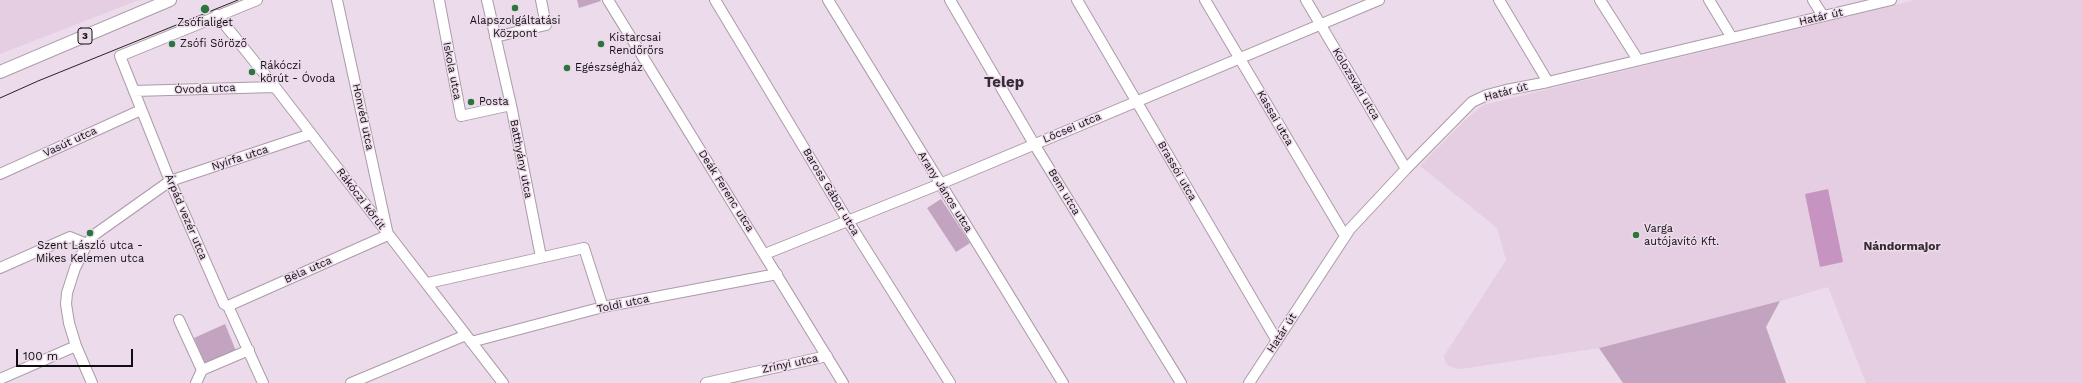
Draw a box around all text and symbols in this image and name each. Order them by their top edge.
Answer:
marker: Zsófialiget [199,3,211,15]
marker: Alapszolgáltatási Központ [510,3,520,13]
street label: Határ út [1798,6,1844,28]
place label: Alapszolgáltatási Központ [470,14,560,40]
place label: Zsófialiget [177,16,233,30]
road number: 3 [78,28,92,44]
place label: Kistarcsai Rendőrőrs [609,31,664,57]
place label: Zsófi Söröző [180,37,247,51]
marker: Zsófi Söröző [167,39,177,49]
marker: Kistarcsai Rendőrőrs [596,39,606,49]
street label: Iskola utca [440,41,464,101]
street label: Kolozsvári utca [1329,46,1383,122]
place label: Rákóczi körút - Óvoda [260,59,335,85]
place label: Egészségház [575,61,643,75]
marker: Egészségház [562,63,572,73]
marker: Rákóczi körút - Óvoda [247,67,257,77]
district label: Telep [984,74,1024,92]
street label: Határ út [1483,80,1529,104]
street label: Óvoda utca [174,81,236,97]
street label: Honvéd utca [350,82,376,152]
street label: Kassai utca [1254,88,1296,148]
place label: Posta [479,95,509,109]
marker: Posta [466,97,476,107]
street label: Lőcsei utca [1041,110,1103,146]
street label: Batthyány utca [507,118,535,200]
street label: Vasút utca [41,124,99,160]
street label: Brassói utca [1155,139,1199,203]
street label: Nyírfa utca [210,143,270,173]
street label: Baross Gábor utca [800,146,862,238]
street label: Deák Ferenc utca [695,148,757,234]
street label: Arany János utca [915,149,975,235]
street label: Rákóczi körút [334,166,388,232]
street label: Bem utca [1045,167,1083,217]
street label: Árpád vezér utca [162,172,210,262]
place label: Varga autójavító Kft. [1644,222,1719,248]
marker: Szent László utca - Mikes Kelemen utca [85,228,95,238]
marker: Varga autójavító Kft. [1631,230,1641,240]
place label: Szent László utca - Mikes Kelemen utca [36,239,144,265]
district label: Nándormajor [1863,239,1941,253]
street label: Béla utca [282,254,334,286]
street label: Toldi utca [596,292,650,316]
street label: Határ út [1264,311,1300,355]
scale bar [18,341,135,367]
text: 100 m [23,349,58,363]
street label: Zrínyi utca [761,352,819,376]

